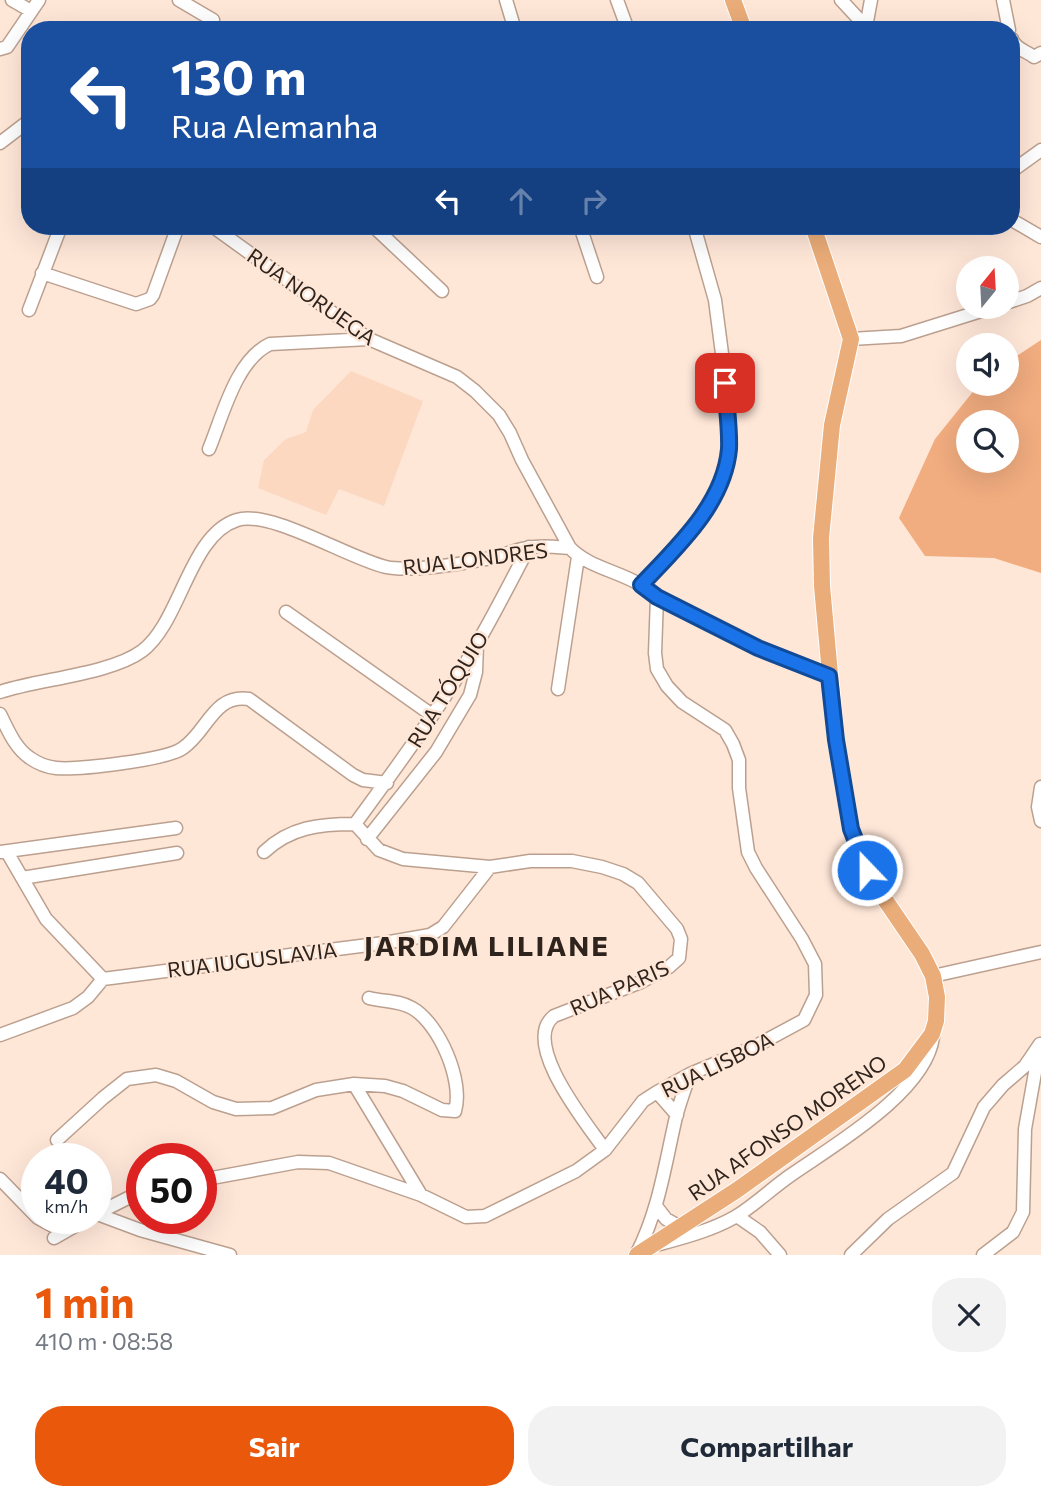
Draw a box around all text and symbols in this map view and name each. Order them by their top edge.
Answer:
text: 130 m [171,45,306,105]
icon: left [56,49,147,140]
text: Rua Alemanha [171,105,378,145]
icon: left [429,182,467,220]
icon: ahead [502,182,540,220]
icon: right [575,182,613,220]
street label: RUA NORUEGA [243,242,381,350]
north arrow [956,256,1018,318]
map controls [956,256,1019,473]
button: sound [956,333,1019,396]
pin [695,353,755,413]
icon: arrive [706,364,744,402]
button: search [956,410,1019,473]
street label: RUA LONDRES [401,537,549,579]
street label: RUA TÓQUIO [401,626,493,752]
position arrow [830,833,904,907]
district label: JARDIM LILIANE [364,928,610,962]
street label: RUA IUGUSLAVIA [166,936,338,982]
street label: RUA PARIS [566,954,672,1020]
street label: RUA LISBOA [657,1026,777,1102]
street label: RUA AFONSO MORENO [683,1049,891,1205]
speed limit sign: 50 [126,1143,217,1234]
text: 40 [44,1158,89,1201]
text: km/h [45,1195,88,1217]
text: 1 min [35,1275,135,1327]
button: close [932,1278,1006,1352]
text: 410 m · 08:58 [35,1327,173,1355]
button: Sair [35,1406,514,1486]
button: Compartilhar [528,1406,1006,1486]

